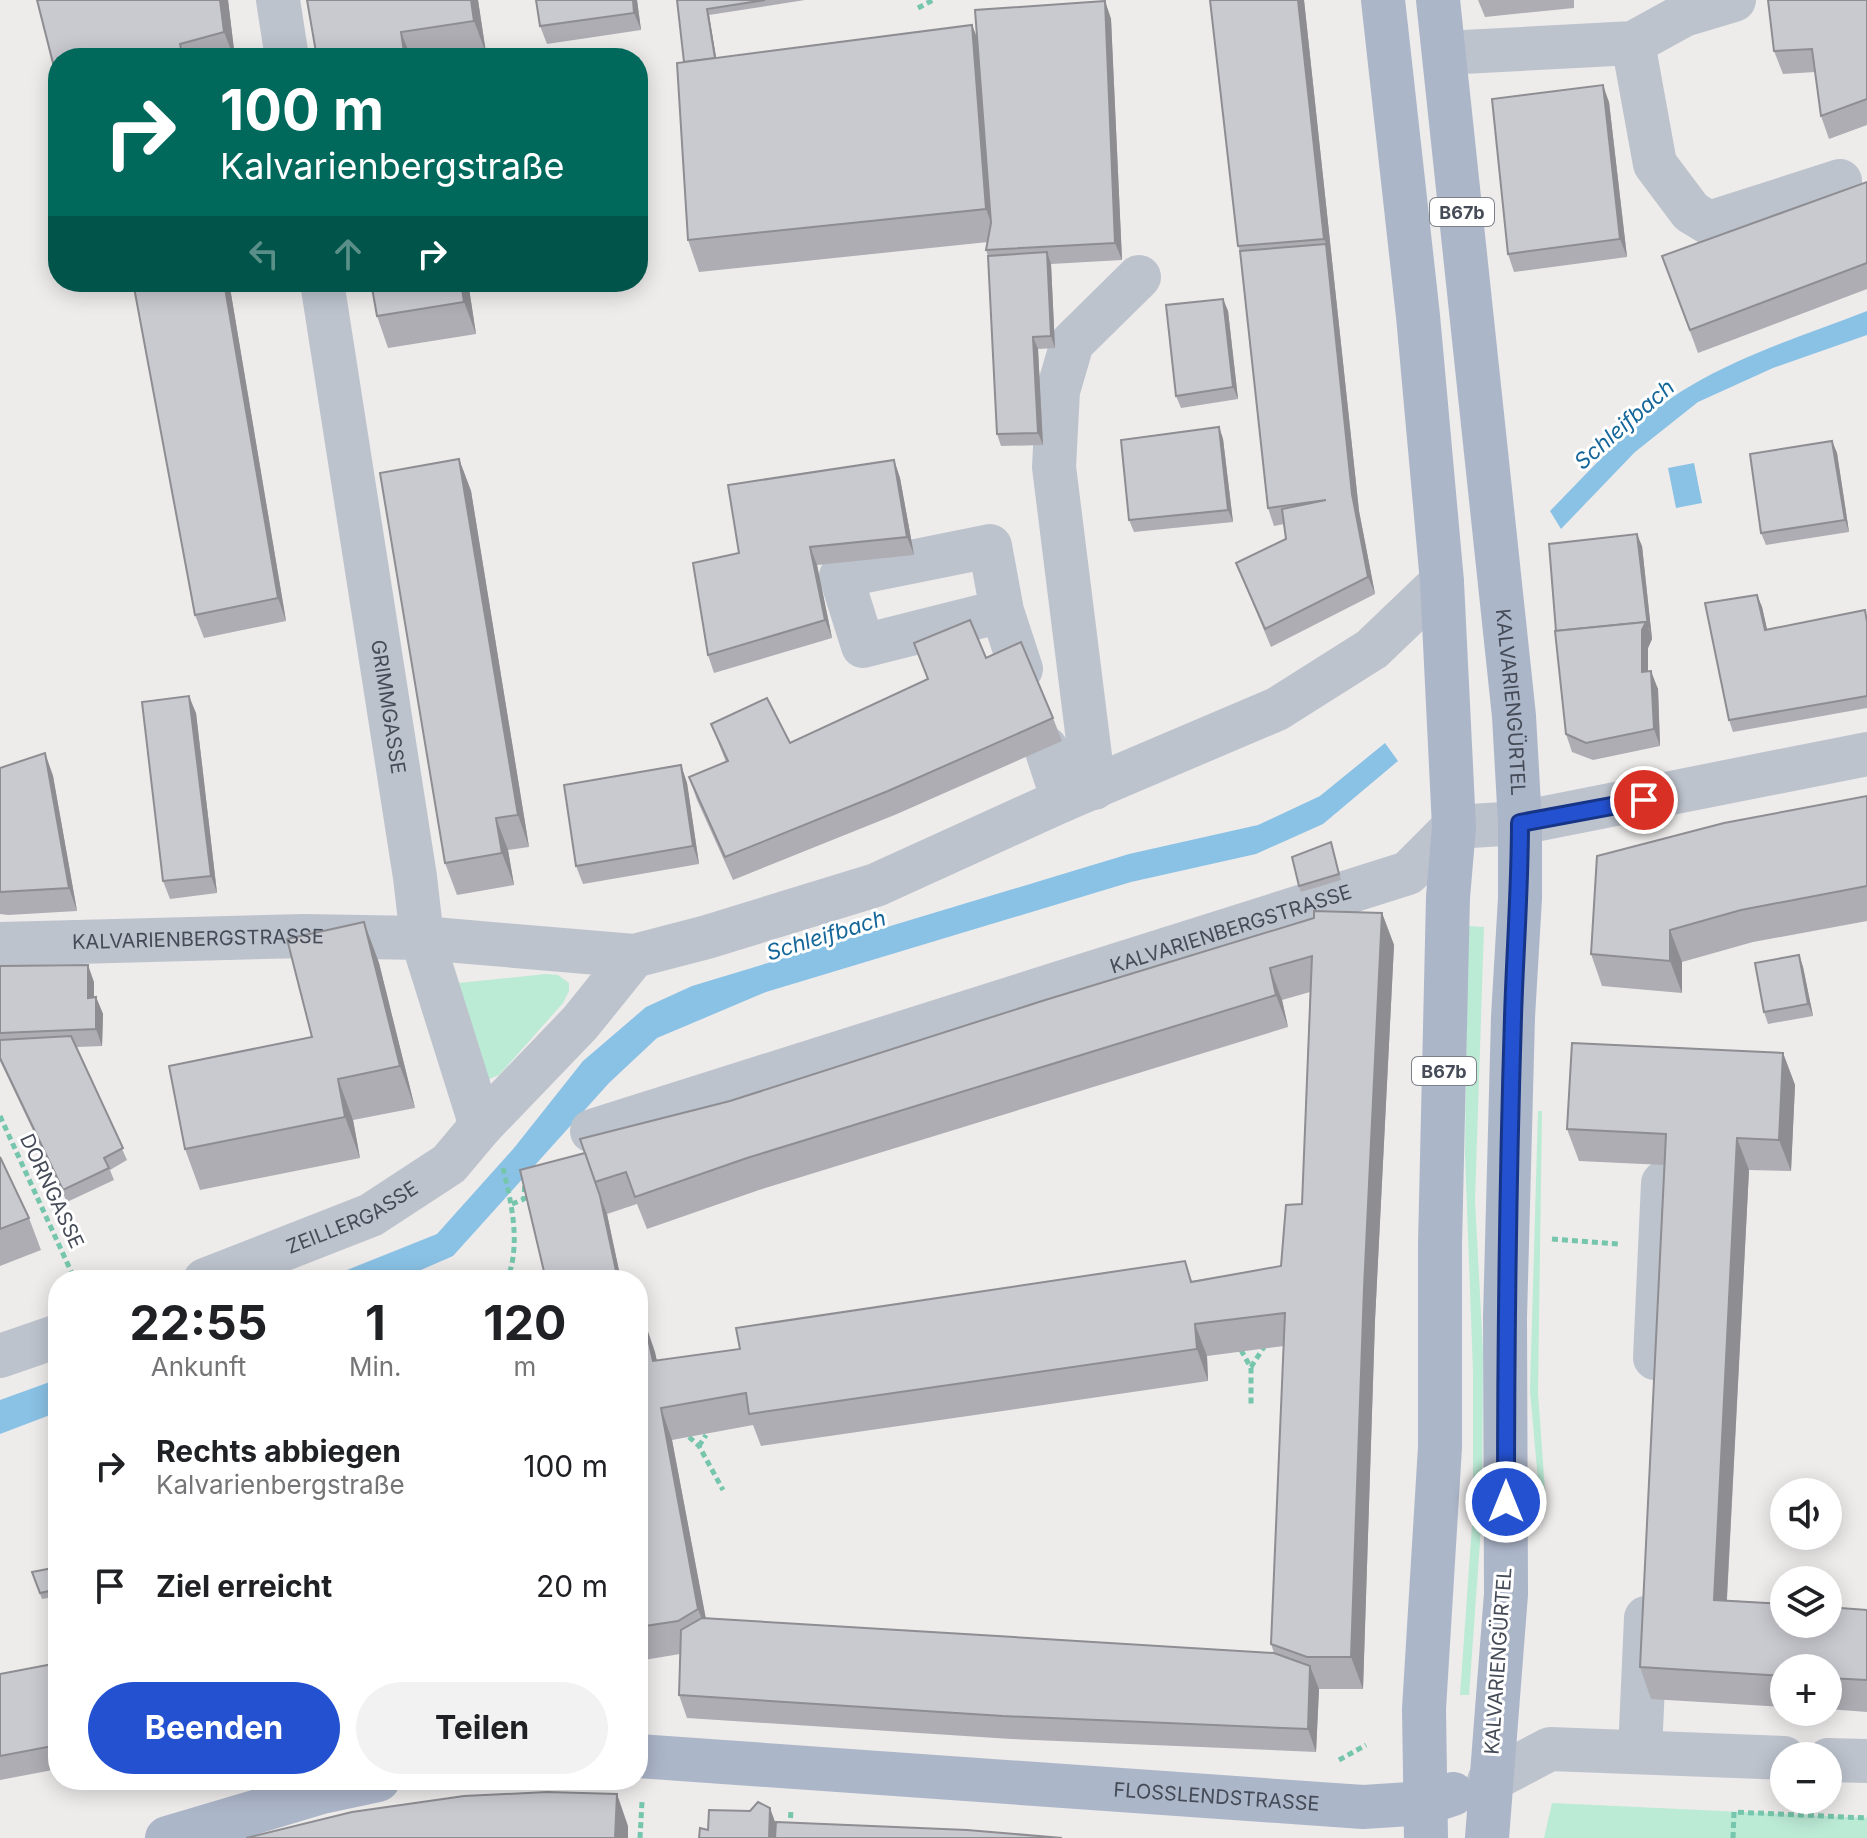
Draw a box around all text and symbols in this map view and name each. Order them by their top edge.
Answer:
text: 100 m [220,76,384,144]
icon: right [88,80,192,184]
text: Kalvarienbergstraße [220,144,564,188]
road number: B67b [1430,198,1494,226]
icon: left [242,232,286,276]
icon: ahead [326,232,370,276]
icon: right [410,232,454,276]
water label: Schleifbach [1569,374,1679,474]
street label: KALVARIENGÜRTEL [1491,607,1530,796]
street label: GRIMMGASSE [366,638,411,776]
pin [1610,766,1678,834]
icon: arrive [1622,778,1666,822]
street label: KALVARIENBERGSTRASSE [1107,880,1355,978]
water label: Schleifbach [763,904,889,966]
street label: KALVARIENBERGSTRASSE [72,924,324,954]
road number: B67b [1412,1057,1476,1085]
street label: DORNGASSE [15,1130,89,1252]
street label: ZEILLERGASSE [283,1176,422,1259]
text: 22:55 [130,1293,267,1352]
text: 1 [365,1293,386,1352]
text: 120 [483,1293,566,1352]
text: Ankunft [151,1351,246,1382]
text: Min. [349,1351,402,1382]
text: m [513,1351,536,1382]
text: Rechts abbiegen [156,1433,401,1469]
icon: right [88,1444,132,1488]
text: 100 m [523,1448,608,1484]
position arrow [1464,1460,1548,1544]
text: Kalvarienbergstraße [156,1469,405,1500]
map controls [1770,1478,1842,1814]
button: sound [1770,1478,1842,1550]
icon: arrive [88,1564,132,1608]
button: layers [1770,1566,1842,1638]
street label: KALVARIENGÜRTEL [1479,1567,1517,1755]
text: Ziel erreicht [156,1568,332,1604]
text: 20 m [536,1568,608,1604]
button: + [1770,1654,1842,1726]
button: Beenden [88,1682,340,1774]
button: Teilen [356,1682,608,1774]
button: − [1770,1742,1842,1814]
street label: FLOSSLENDSTRASSE [1113,1777,1320,1816]

